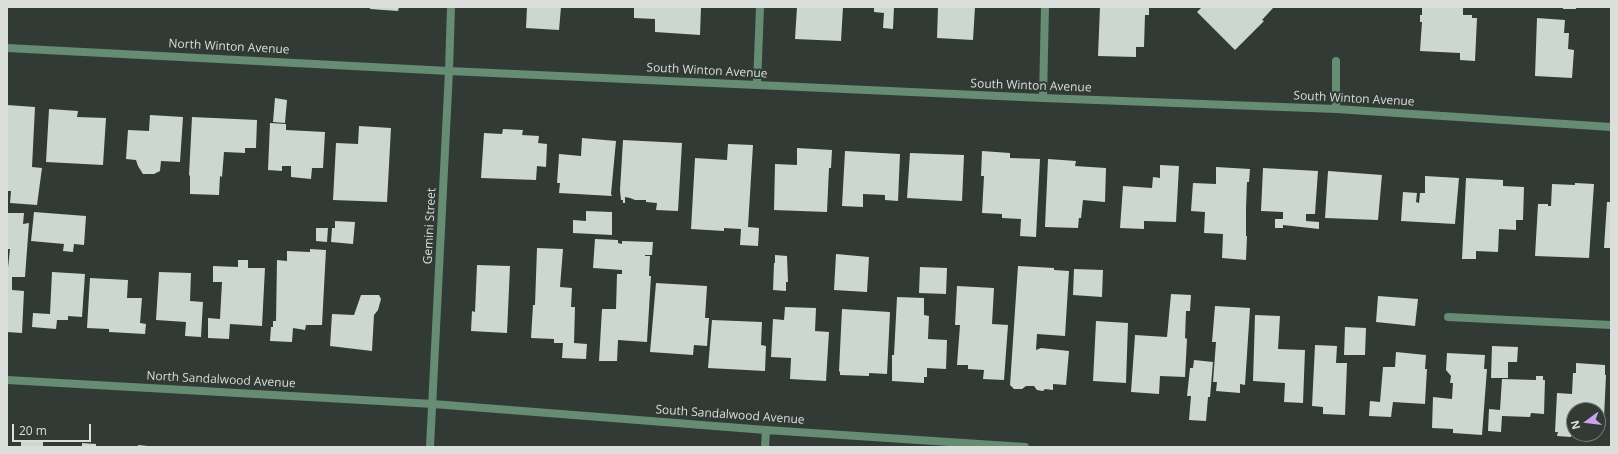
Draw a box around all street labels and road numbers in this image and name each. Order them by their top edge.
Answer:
street label: North Winton Avenue [168,37,290,57]
street label: South Winton Avenue [646,61,768,81]
street label: South Winton Avenue [970,77,1092,95]
street label: South Winton Avenue [1293,89,1415,109]
street label: Gemini Street [421,187,439,265]
street label: North Sandalwood Avenue [146,369,296,391]
street label: South Sandalwood Avenue [655,403,805,427]

